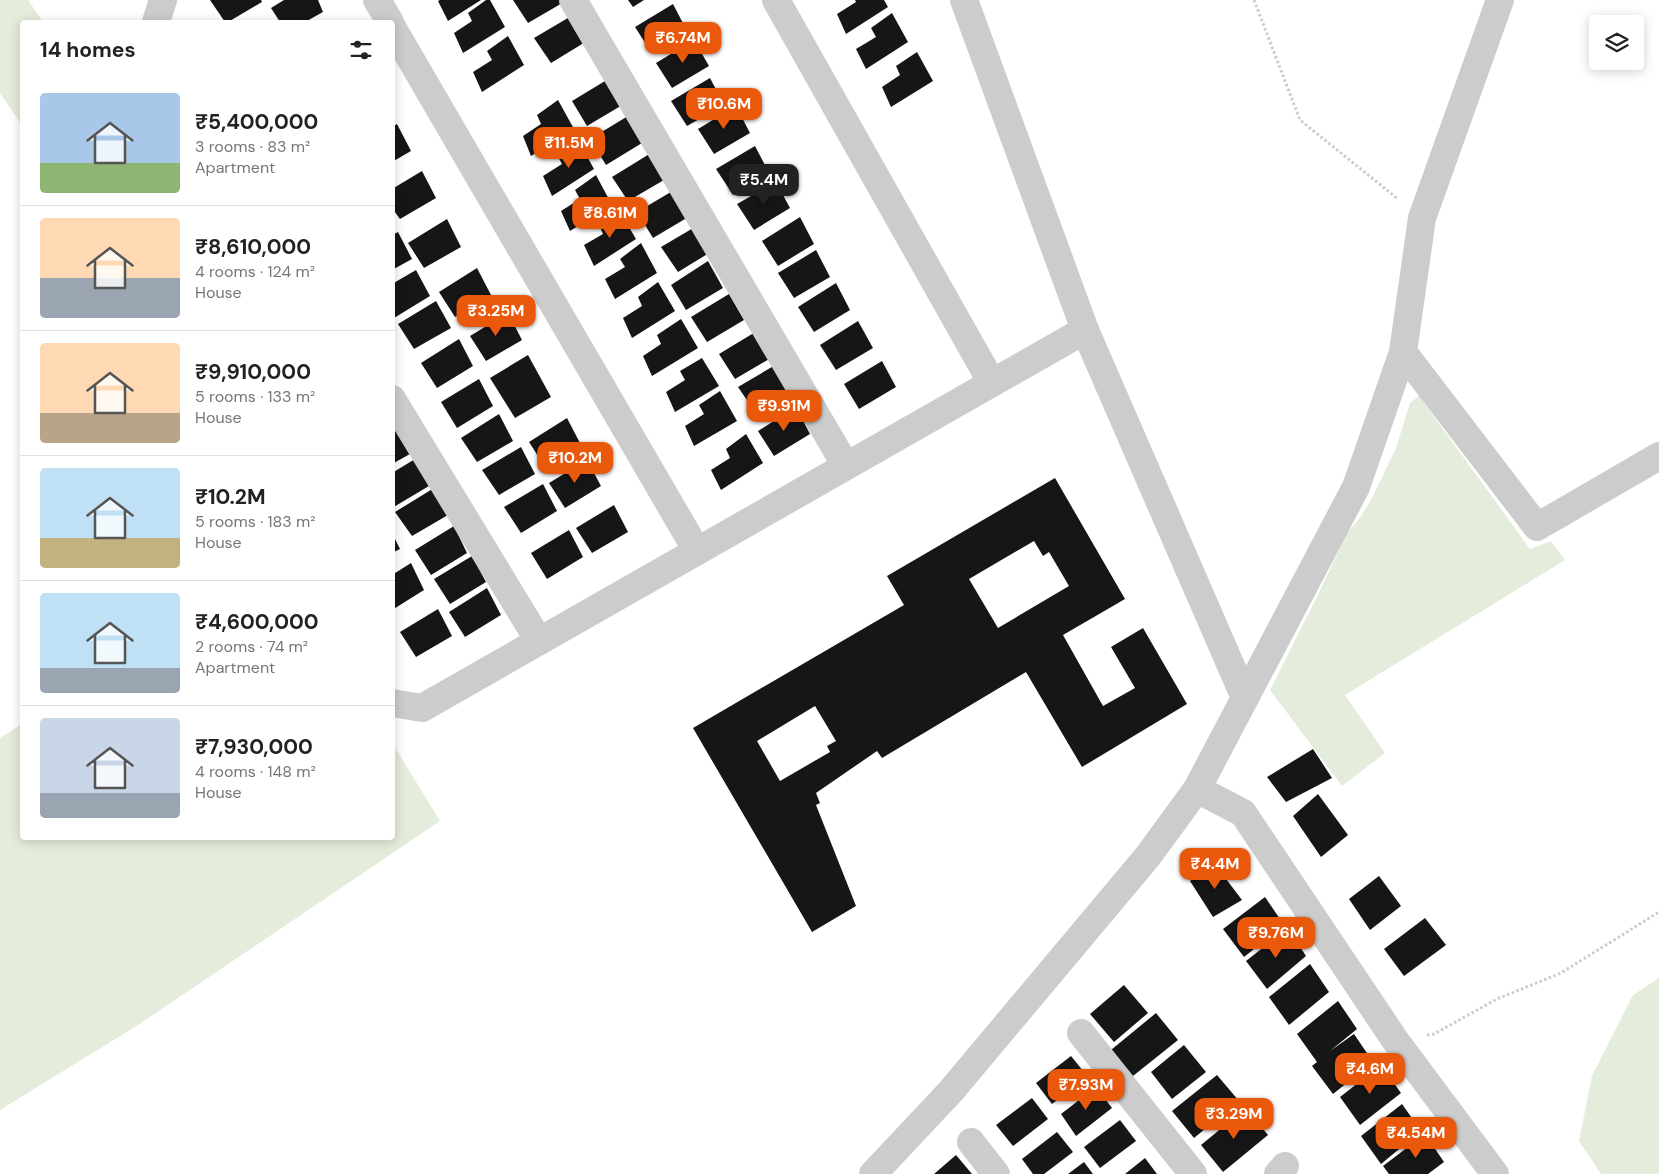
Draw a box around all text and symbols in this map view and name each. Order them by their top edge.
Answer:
map controls [1589,15,1644,70]
button: layers [1589,15,1644,70]
pin: ₹6.74M [642,22,724,64]
text: ₹6.74M [655,27,711,48]
text: 14 homes [40,36,136,64]
icon: filters [347,36,375,64]
pin: ₹10.6M [683,88,765,130]
text: ₹10.6M [697,93,751,114]
text: ₹5,400,000 [195,108,318,136]
icon: home [80,113,140,173]
pin: ₹11.5M [528,126,610,169]
text: ₹11.5M [544,132,594,153]
text: 3 rooms · 83 m² [195,136,310,157]
text: Apartment [195,157,275,178]
pin: ₹5.4M [729,164,799,206]
text: ₹5.4M [740,169,788,190]
pin: ₹8.61M [569,196,651,239]
text: ₹8.61M [583,202,637,223]
text: ₹8,610,000 [195,233,311,261]
icon: home [80,238,140,298]
text: 4 rooms · 124 m² [195,261,315,282]
text: House [195,282,242,303]
pin: ₹3.25M [455,294,537,337]
text: ₹3.25M [468,300,524,321]
text: ₹9,910,000 [195,358,311,386]
icon: home [80,363,140,423]
text: 5 rooms · 133 m² [195,386,315,407]
pin: ₹9.91M [743,390,825,432]
text: ₹9.91M [757,395,811,416]
text: House [195,407,242,428]
pin: ₹10.2M [534,442,616,484]
text: ₹10.2M [548,447,602,468]
text: ₹10.2M [195,483,266,511]
icon: home [80,488,140,548]
text: 5 rooms · 183 m² [195,511,316,532]
text: House [195,532,242,553]
text: ₹4,600,000 [195,608,319,636]
icon: home [80,613,140,673]
text: 2 rooms · 74 m² [195,636,308,657]
text: Apartment [195,657,275,678]
text: ₹7,930,000 [195,733,313,761]
icon: home [80,738,140,798]
text: 4 rooms · 148 m² [195,761,316,782]
text: House [195,782,242,803]
pin: ₹4.4M [1180,848,1250,890]
text: ₹4.4M [1191,853,1239,874]
pin: ₹9.76M [1235,916,1317,959]
text: ₹9.76M [1248,922,1304,943]
pin: ₹4.6M [1335,1052,1405,1095]
text: ₹4.6M [1346,1058,1394,1079]
pin: ₹7.93M [1045,1068,1127,1111]
text: ₹7.93M [1059,1074,1113,1095]
pin: ₹3.29M [1193,1098,1275,1140]
text: ₹3.29M [1205,1103,1263,1124]
pin: ₹4.54M [1375,1116,1457,1159]
text: ₹4.54M [1387,1122,1445,1143]

